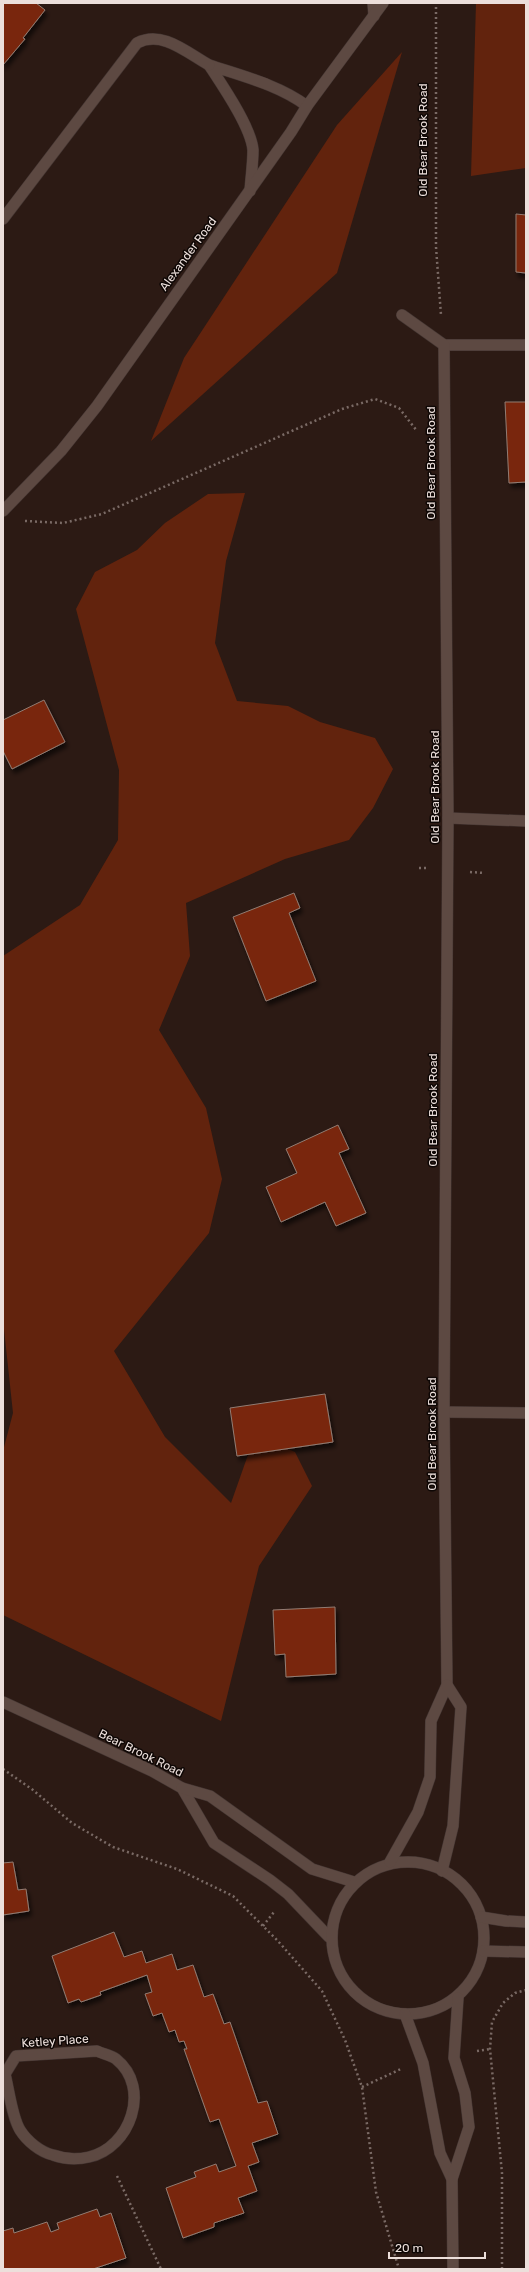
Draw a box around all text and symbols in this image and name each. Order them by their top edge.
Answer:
street label: Old Bear Brook Road [416,83,430,197]
street label: Alexander Road [157,215,219,293]
street label: Old Bear Brook Road [424,406,438,520]
street label: Old Bear Brook Road [428,730,442,844]
street label: Old Bear Brook Road [426,1053,440,1167]
street label: Old Bear Brook Road [425,1377,439,1491]
street label: Bear Brook Road [96,1726,186,1780]
street label: Ketley Place [21,2032,89,2050]
scale bar [389,2234,485,2260]
text: 20 m [395,2241,423,2255]

